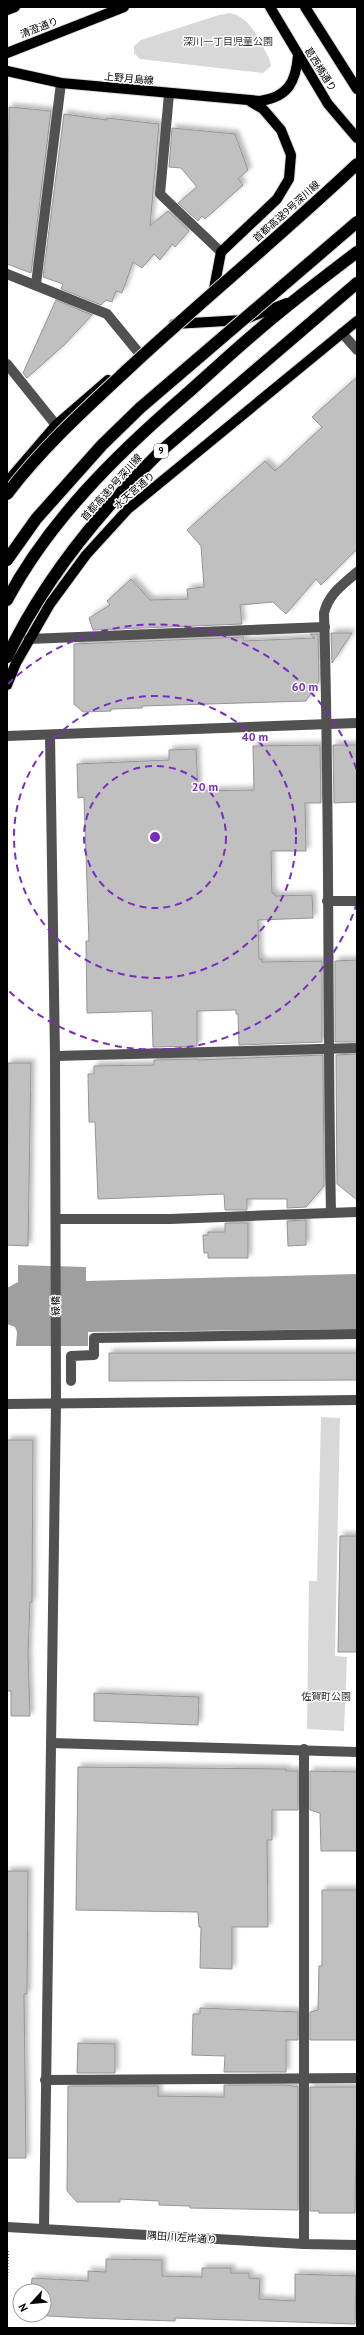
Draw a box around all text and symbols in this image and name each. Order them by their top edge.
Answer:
street label: 清澄通り [18,14,60,41]
park label: 深川一丁目児童公園 [183,35,273,48]
street label: 葛西橋通り [302,45,339,94]
street label: 上野月島線 [103,70,154,87]
street label: 首都高速9号深川線 [250,178,322,245]
road number: 9 [154,444,168,458]
street label: 首都高速9号深川線 [78,451,145,523]
street label: 水天宮通り [111,469,157,512]
text: 60 m [292,679,318,694]
text: 40 m [242,729,268,744]
text: 20 m [192,779,218,794]
centre of rings [148,830,162,844]
street label: 緑橋 [49,1296,62,1316]
park label: 佐賀町公園 [301,1690,351,1703]
street label: 隅田川左岸通り [147,2229,217,2246]
north arrow [12,2283,52,2323]
text: N [15,2301,31,2314]

